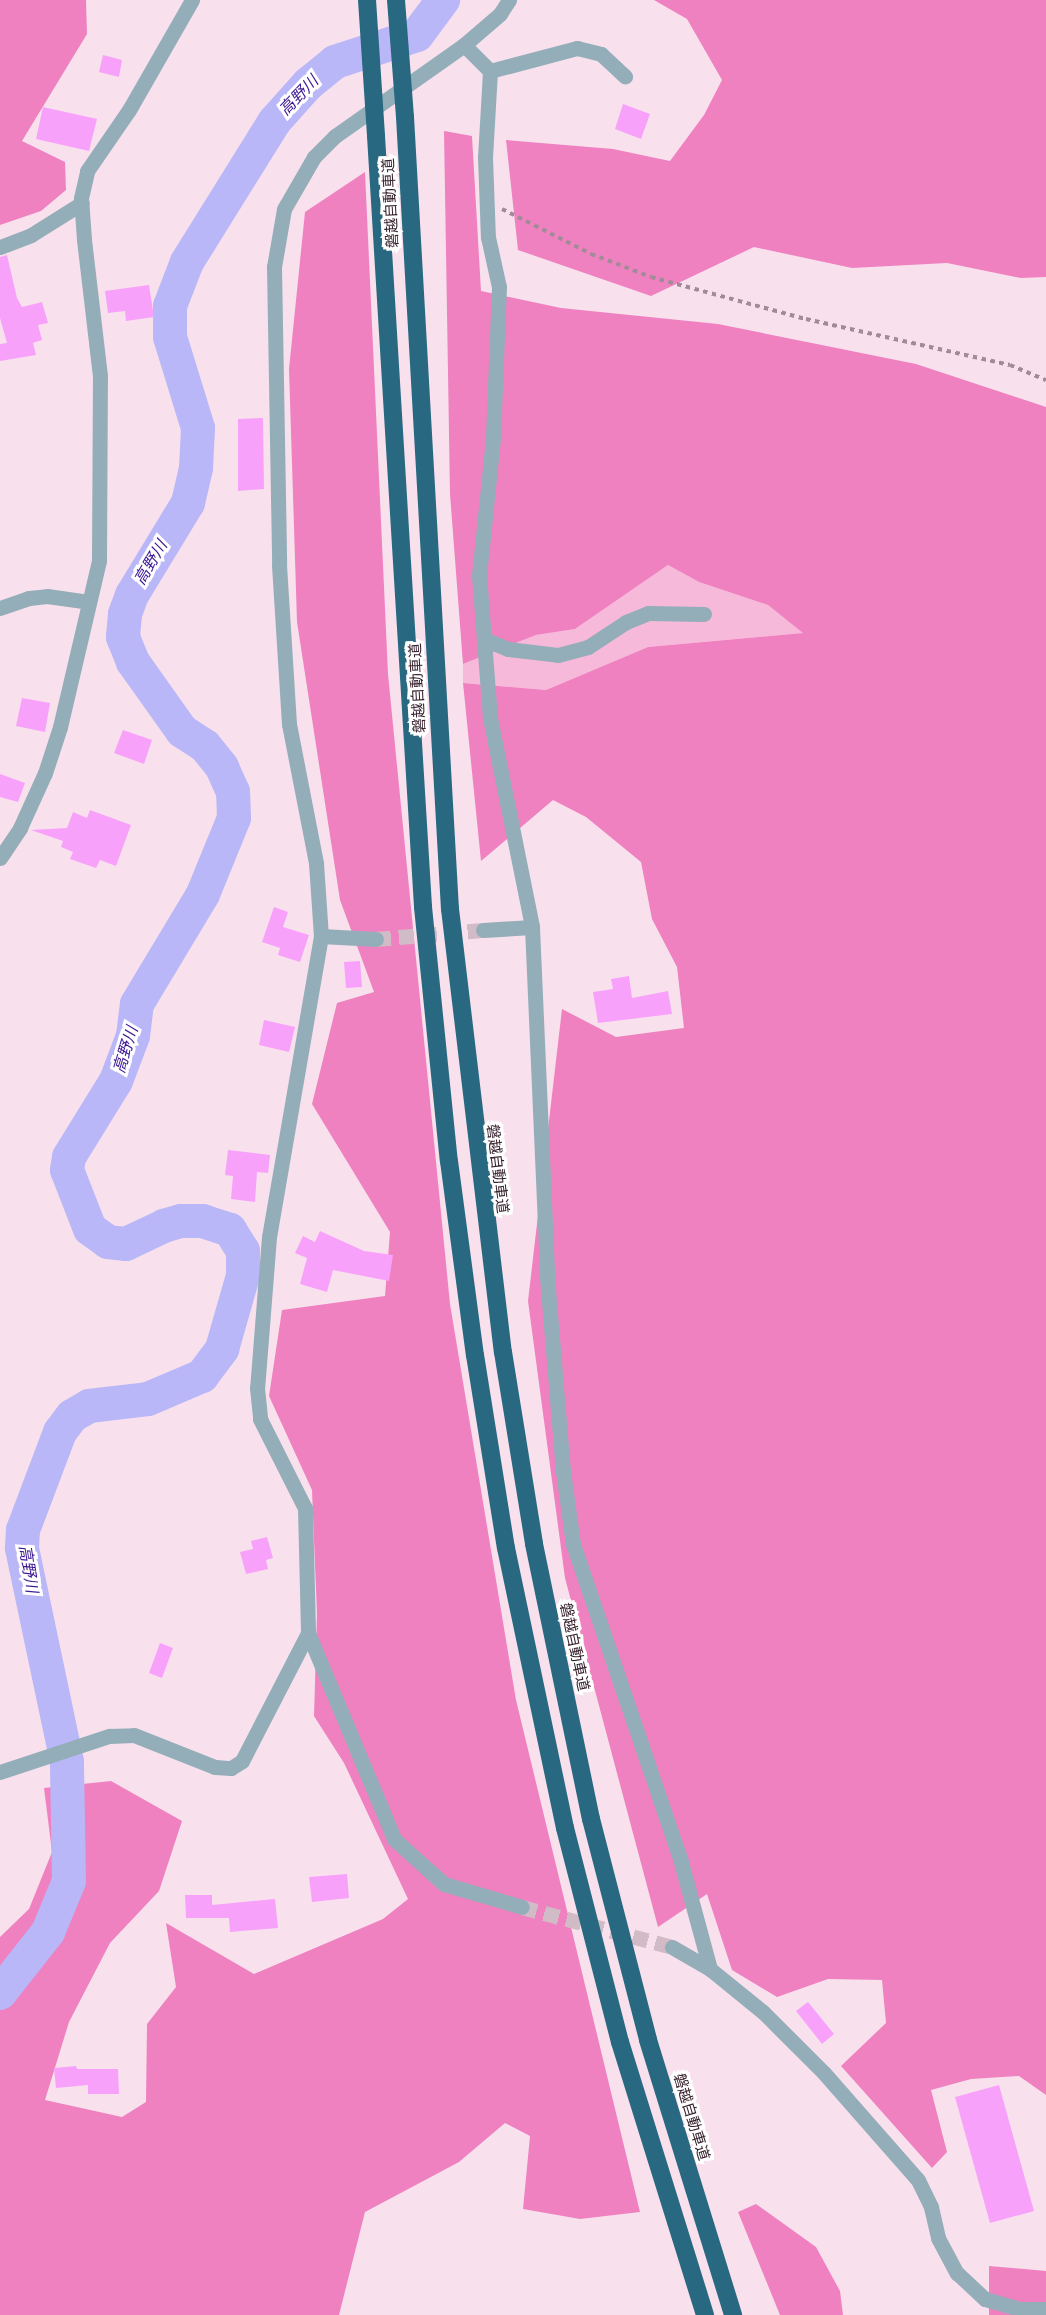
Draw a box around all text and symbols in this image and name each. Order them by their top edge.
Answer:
water label: 高野川 [275,72,323,120]
street label: 磐越自動車道 [380,158,402,248]
water label: 高野川 [130,537,172,589]
street label: 磐越自動車道 [407,643,429,733]
water label: 高野川 [110,1024,142,1076]
street label: 磐越自動車道 [483,1123,511,1215]
water label: 高野川 [15,1544,41,1594]
street label: 磐越自動車道 [556,1601,592,1693]
street label: 磐越自動車道 [669,2071,713,2163]

